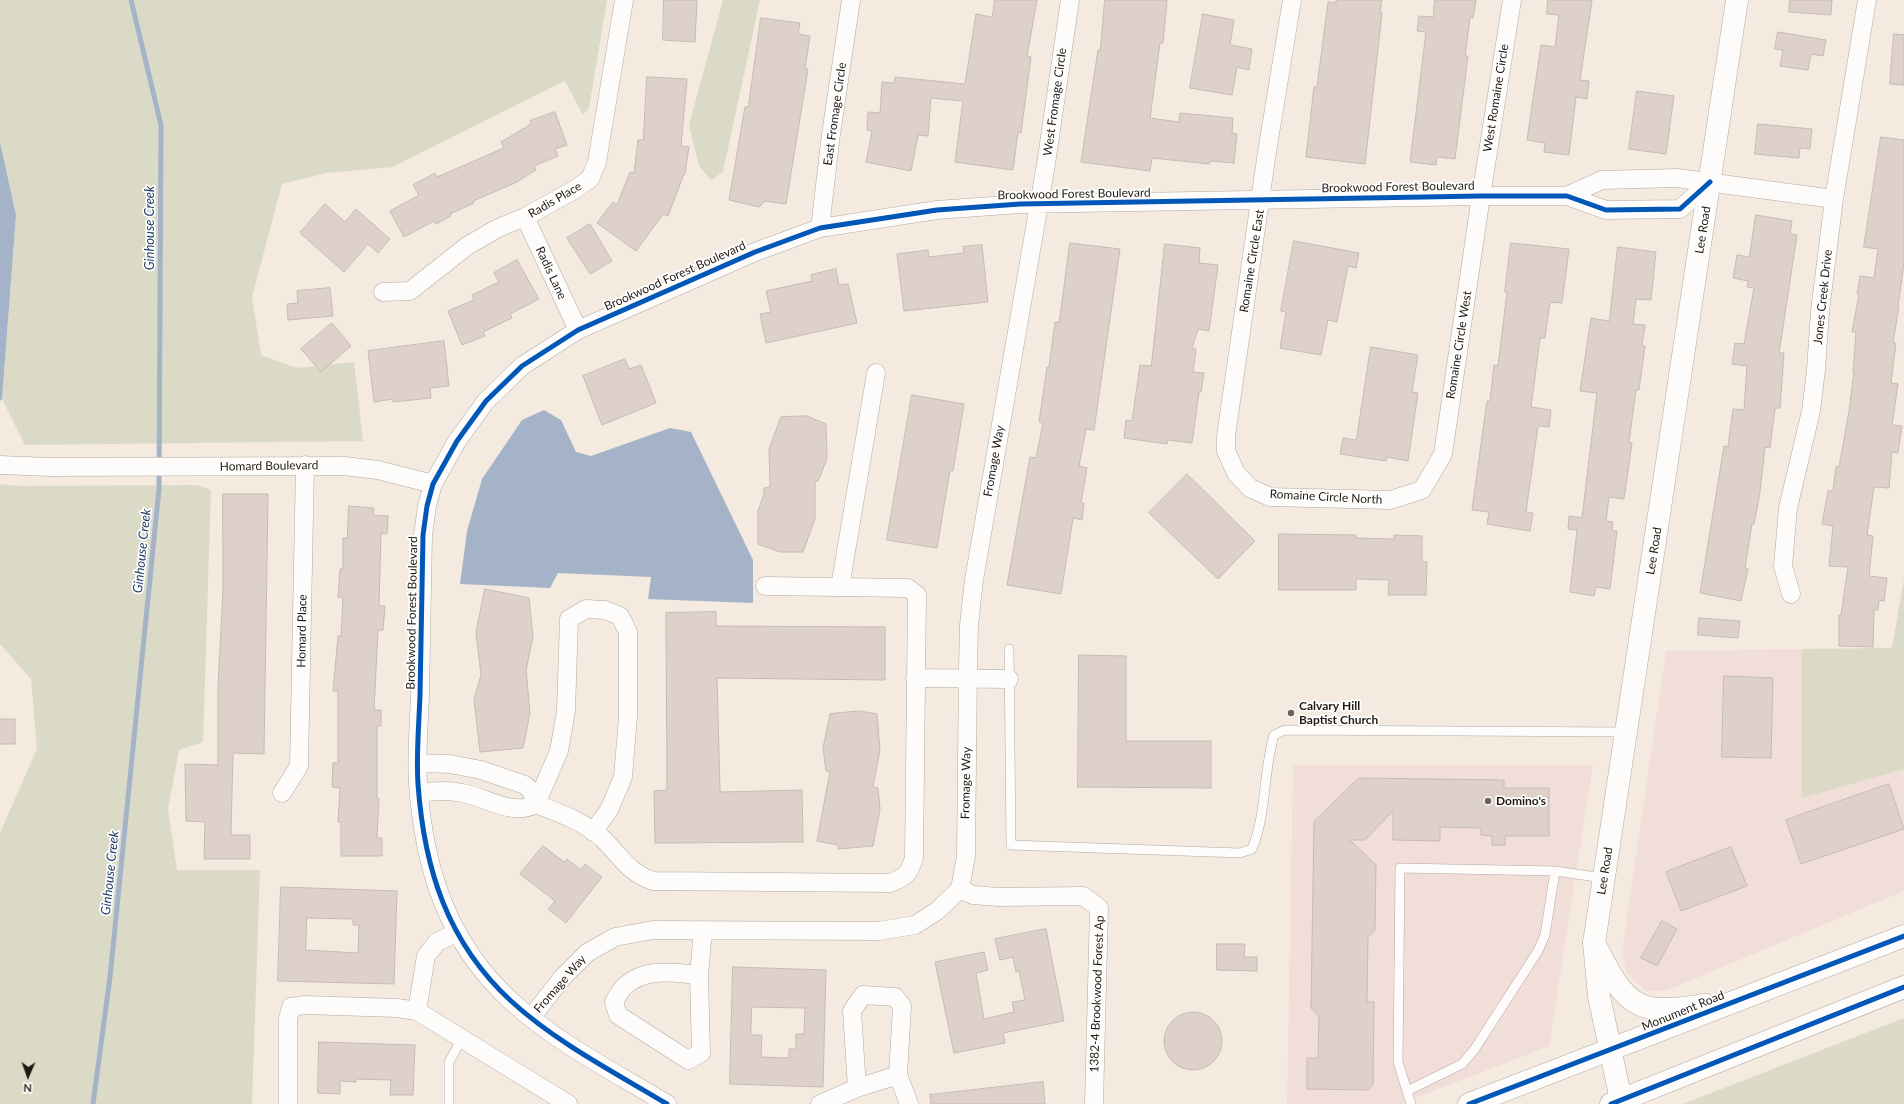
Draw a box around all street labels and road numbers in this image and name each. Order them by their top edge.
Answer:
street label: West Romaine Circle [1480,43,1512,153]
street label: West Fromage Circle [1040,47,1070,157]
street label: East Fromage Circle [821,62,849,166]
street label: Brookwood Forest Boulevard [1321,178,1475,196]
street label: Radis Place [526,179,584,221]
street label: Brookwood Forest Boulevard [997,185,1151,203]
street label: Lee Road [1692,205,1714,255]
street label: Romaine Circle East [1237,208,1267,314]
street label: Brookwood Forest Boulevard [602,238,748,314]
street label: Radis Lane [533,244,569,302]
street label: Jones Creek Drive [1811,249,1835,345]
street label: Romaine Circle West [1443,290,1475,400]
street label: Fromage Way [981,424,1007,498]
street label: Homard Boulevard [220,458,318,474]
street label: Romaine Circle North [1269,487,1383,507]
street label: Lee Road [1643,526,1665,576]
street label: Brookwood Forest Boulevard [403,536,421,690]
street label: Homard Place [294,594,310,668]
street label: Fromage Way [958,747,974,819]
street label: Lee Road [1594,846,1616,896]
street label: 1382-4 Brookwood Forest Ap [1087,915,1107,1073]
street label: Fromage Way [531,952,589,1016]
street label: Monument Road [1640,988,1726,1034]

